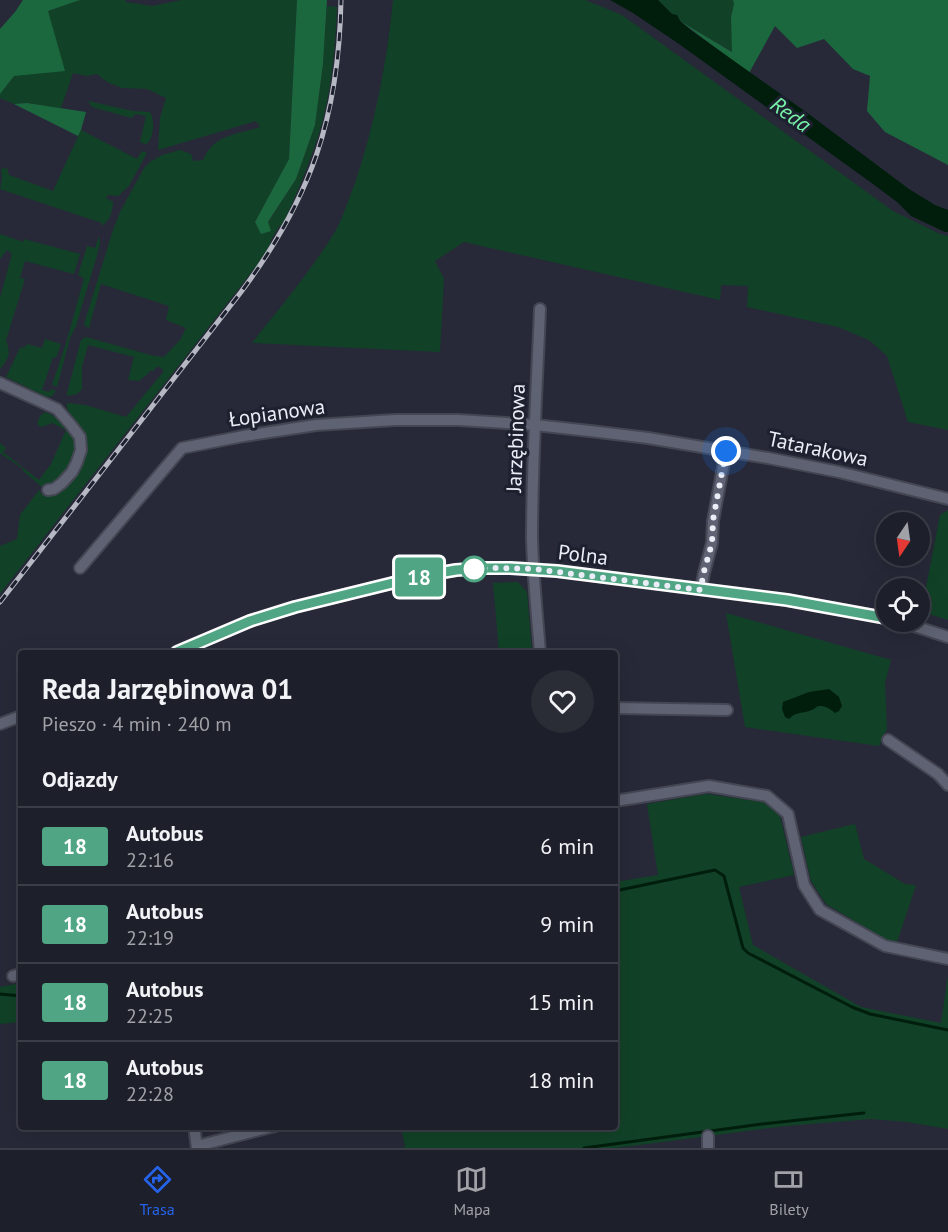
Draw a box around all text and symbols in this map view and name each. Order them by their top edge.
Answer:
water label: Reda [765,90,817,138]
street label: Jarzębinowa [500,383,531,494]
street label: Łopianowa [227,392,327,433]
street label: Tatarakowa [766,425,871,472]
your location [711,436,741,466]
north arrow [876,512,930,566]
map controls [876,512,930,632]
street label: Polna [556,538,610,571]
unlabelled marker [461,556,487,582]
line badge: 18 [392,558,446,596]
text: 18 [407,564,431,591]
button: locate [876,578,930,632]
text: Reda Jarzębinowa 01 [42,670,293,707]
button: heart [531,670,594,733]
text: Pieszo · 4 min · 240 m [42,711,232,737]
text: Odjazdy [42,765,118,793]
text: Autobus [126,819,203,847]
text: 6 min [540,832,594,860]
text: 18 [63,833,87,860]
text: 22:16 [126,847,174,873]
text: Autobus [126,897,203,925]
text: 9 min [540,910,594,938]
text: 18 [63,911,87,938]
text: 22:19 [126,925,174,951]
text: Autobus [126,975,203,1003]
text: 15 min [528,988,594,1016]
text: 18 [63,989,87,1016]
text: 22:25 [126,1003,174,1029]
text: Autobus [126,1053,203,1081]
text: 18 min [528,1066,594,1094]
text: 18 [63,1067,87,1094]
text: 22:28 [126,1081,174,1107]
tab: Trasa [139,1163,175,1219]
tab: Mapa [453,1163,491,1219]
tab: Bilety [769,1163,809,1219]

